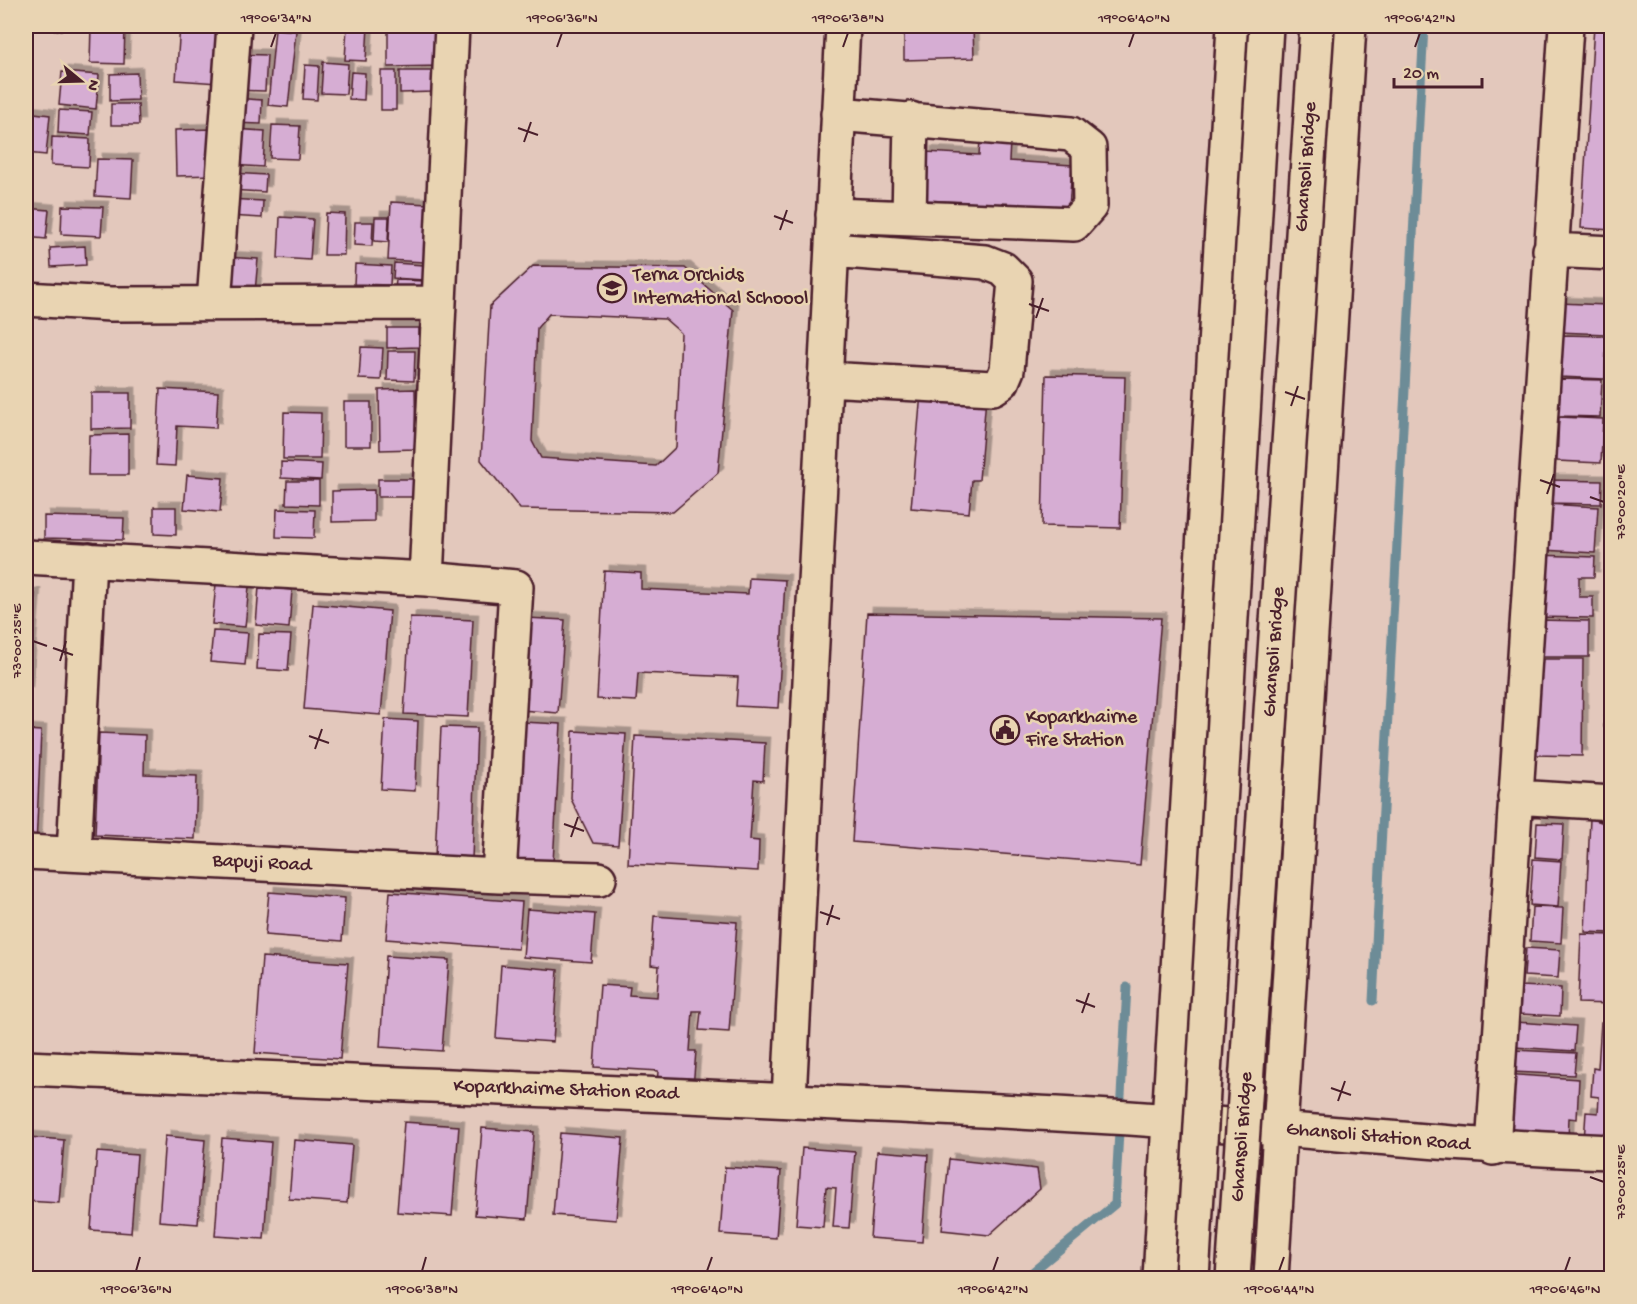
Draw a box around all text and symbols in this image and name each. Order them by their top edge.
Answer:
text: 19°06'34"N [239,10,312,28]
text: 19°06'36"N [525,10,598,28]
text: 19°06'38"N [811,10,884,28]
text: 19°06'40"N [1097,10,1170,28]
text: 19°06'42"N [1384,10,1456,28]
north arrow [51,51,111,111]
scale bar [1394,51,1482,89]
text: 20 m [1403,64,1439,85]
text: N [81,77,103,93]
street label: Ghansoli Bridge [1291,101,1323,233]
place label: Terna Orchids International Schoool [632,265,808,311]
school or university icon: Terna Orchids International Schoool [596,272,628,304]
text: 73°00'20"E [1613,464,1631,540]
street label: Ghansoli Bridge [1259,586,1291,718]
text: 73°00'25"E [9,603,27,679]
place label: Koparkhairne Fire Station [1025,707,1138,753]
public building icon: Koparkhairne Fire Station [989,714,1021,746]
street label: Bapuji Road [211,850,314,878]
street label: Ghansoli Bridge [1227,1071,1259,1203]
street label: Koparkhairne Station Road [453,1076,681,1107]
street label: Ghansoli Station Road [1285,1119,1473,1158]
text: 73°00'25"E [1613,1144,1631,1220]
text: 19°06'36"N [99,1281,172,1299]
text: 19°06'38"N [385,1281,458,1299]
text: 19°06'40"N [670,1281,743,1299]
text: 19°06'42"N [957,1281,1029,1299]
text: 19°06'44"N [1243,1281,1314,1299]
text: 19°06'46"N [1529,1281,1601,1299]

